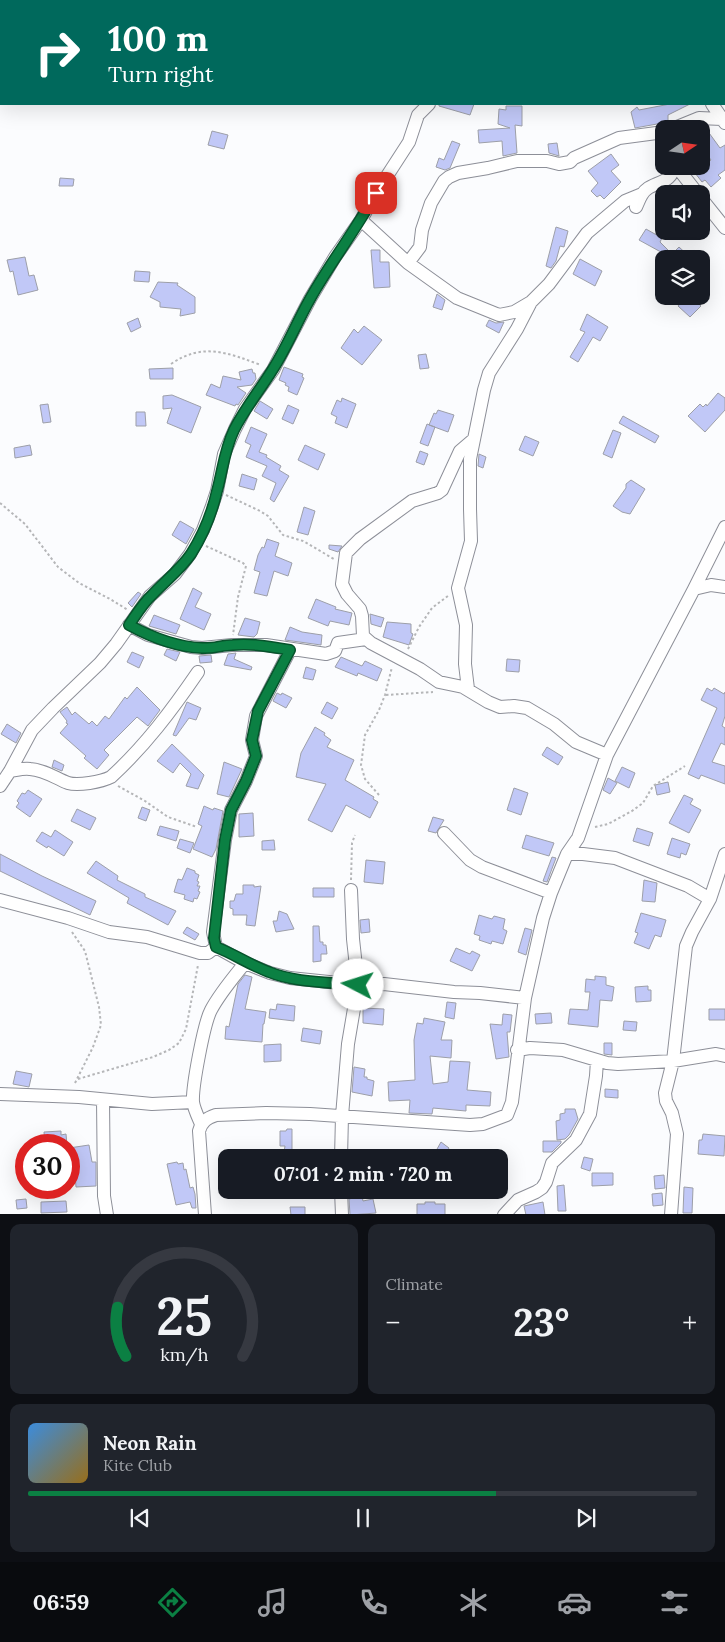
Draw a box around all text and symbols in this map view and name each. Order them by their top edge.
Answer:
text: 100 m [108,16,208,61]
icon: right [25,20,90,85]
text: Turn right [108,60,213,88]
north arrow [655,120,710,175]
map controls [655,120,710,305]
pin [355,172,397,214]
icon: arrive [362,179,390,207]
button: sound [655,185,710,240]
button: layers [655,250,710,305]
position arrow [331,958,383,1010]
speed limit sign: 30 [15,1134,80,1199]
text: 07:01 · 2 min · 720 m [274,1162,452,1186]
text: Climate [386,1274,443,1294]
text: 25 [156,1283,212,1349]
text: 23° [513,1298,569,1346]
text: − [386,1305,400,1341]
text: + [682,1305,697,1341]
text: km/h [160,1343,208,1366]
text: Neon Rain [103,1431,197,1455]
text: Kite Club [103,1455,172,1475]
icon: previous [126,1504,154,1532]
icon: pause [349,1504,377,1532]
icon: next [572,1504,600,1532]
icon: directions [155,1585,190,1620]
icon: music [255,1585,290,1620]
icon: phone [356,1585,391,1620]
icon: climate [456,1585,491,1620]
icon: car [557,1585,592,1620]
icon: filters [657,1585,692,1620]
text: 06:59 [33,1588,89,1616]

